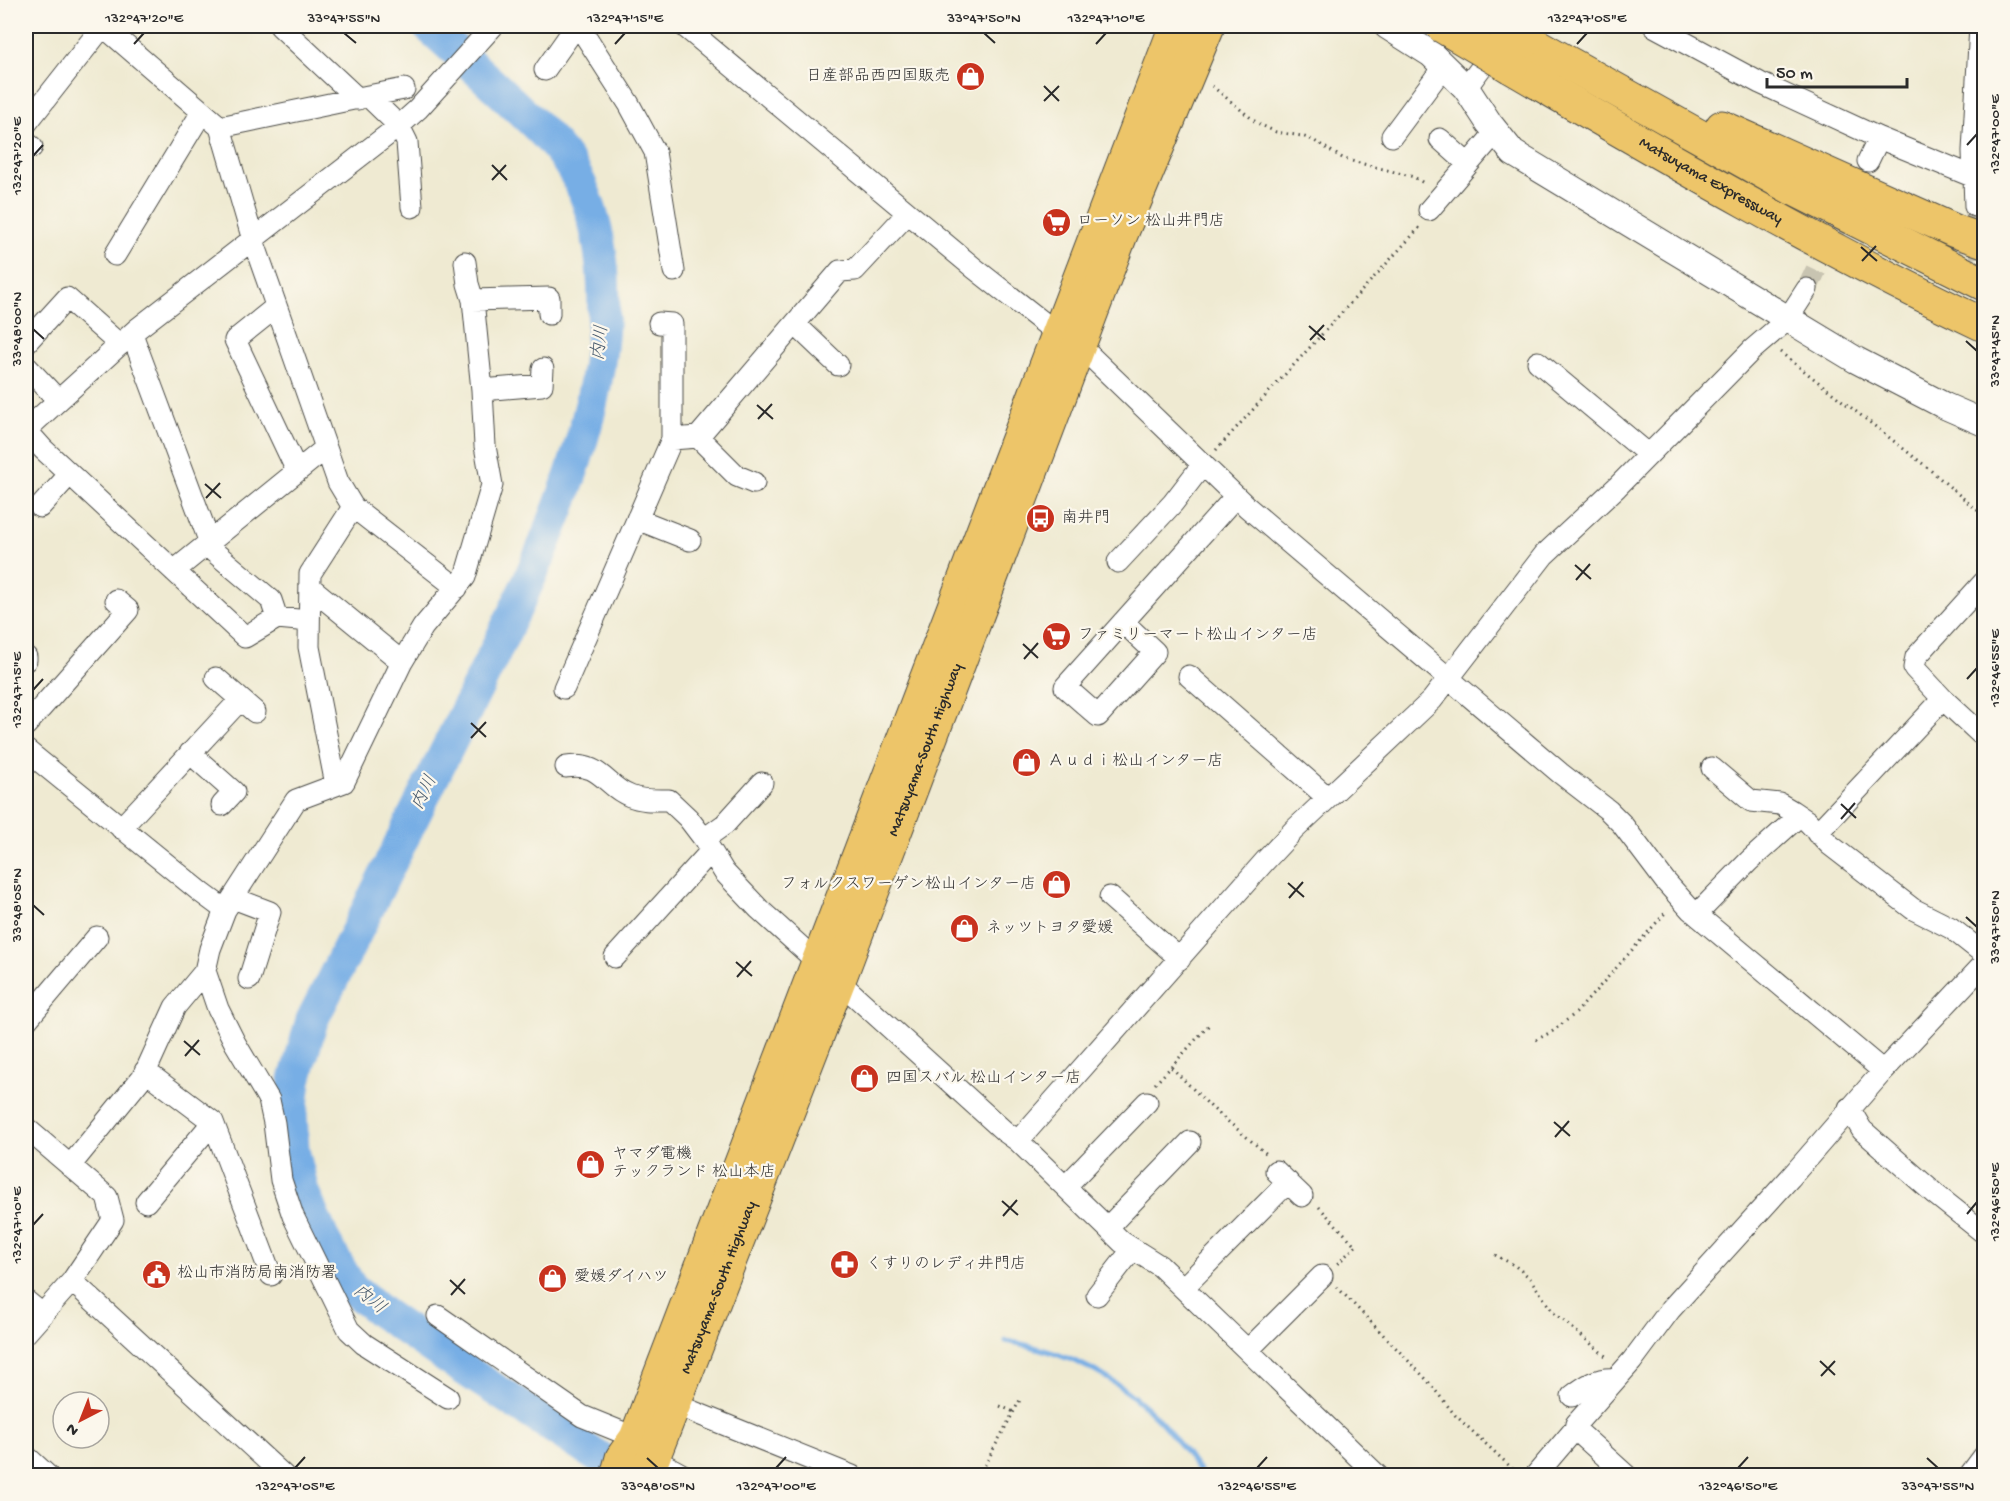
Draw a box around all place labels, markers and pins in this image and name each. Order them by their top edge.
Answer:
shop icon: 日産部品西四国販売 [955,61,987,93]
place label: 日産部品西四国販売 [806,67,950,87]
supermarket icon: ローソン 松山井門店 [1040,206,1072,238]
place label: ローソン 松山井門店 [1077,212,1225,232]
bus stop icon: 南井門 [1025,503,1057,535]
place label: 南井門 [1062,508,1110,529]
supermarket icon: ファミリーマート松山インター店 [1041,620,1073,652]
place label: ファミリーマート松山インター店 [1078,626,1318,646]
shop icon: Ａｕｄｉ松山インター店 [1011,746,1043,778]
place label: Ａｕｄｉ松山インター店 [1048,752,1223,772]
shop icon: フォルクスワーゲン松山インター店 [1041,869,1073,901]
place label: フォルクスワーゲン松山インター店 [781,875,1036,895]
shop icon: ネッツトヨタ愛媛 [949,913,981,945]
place label: ネッツトヨタ愛媛 [986,919,1113,939]
shop icon: 四国スバル 松山インター店 [849,1063,881,1095]
place label: 四国スバル 松山インター店 [886,1069,1081,1089]
place label: ヤマダ電機 テックランド 松山本店 [612,1145,776,1183]
shop icon: ヤマダ電機 テックランド 松山本店 [575,1148,607,1180]
pharmacy icon: くすりのレディ井門店 [829,1249,861,1281]
place label: くすりのレディ井門店 [866,1255,1026,1275]
public building icon: 松山市消防局南消防署 [140,1258,172,1290]
shop icon: 愛媛ダイハツ [537,1262,569,1294]
place label: 松山市消防局南消防署 [177,1263,337,1284]
place label: 愛媛ダイハツ [574,1268,668,1288]

